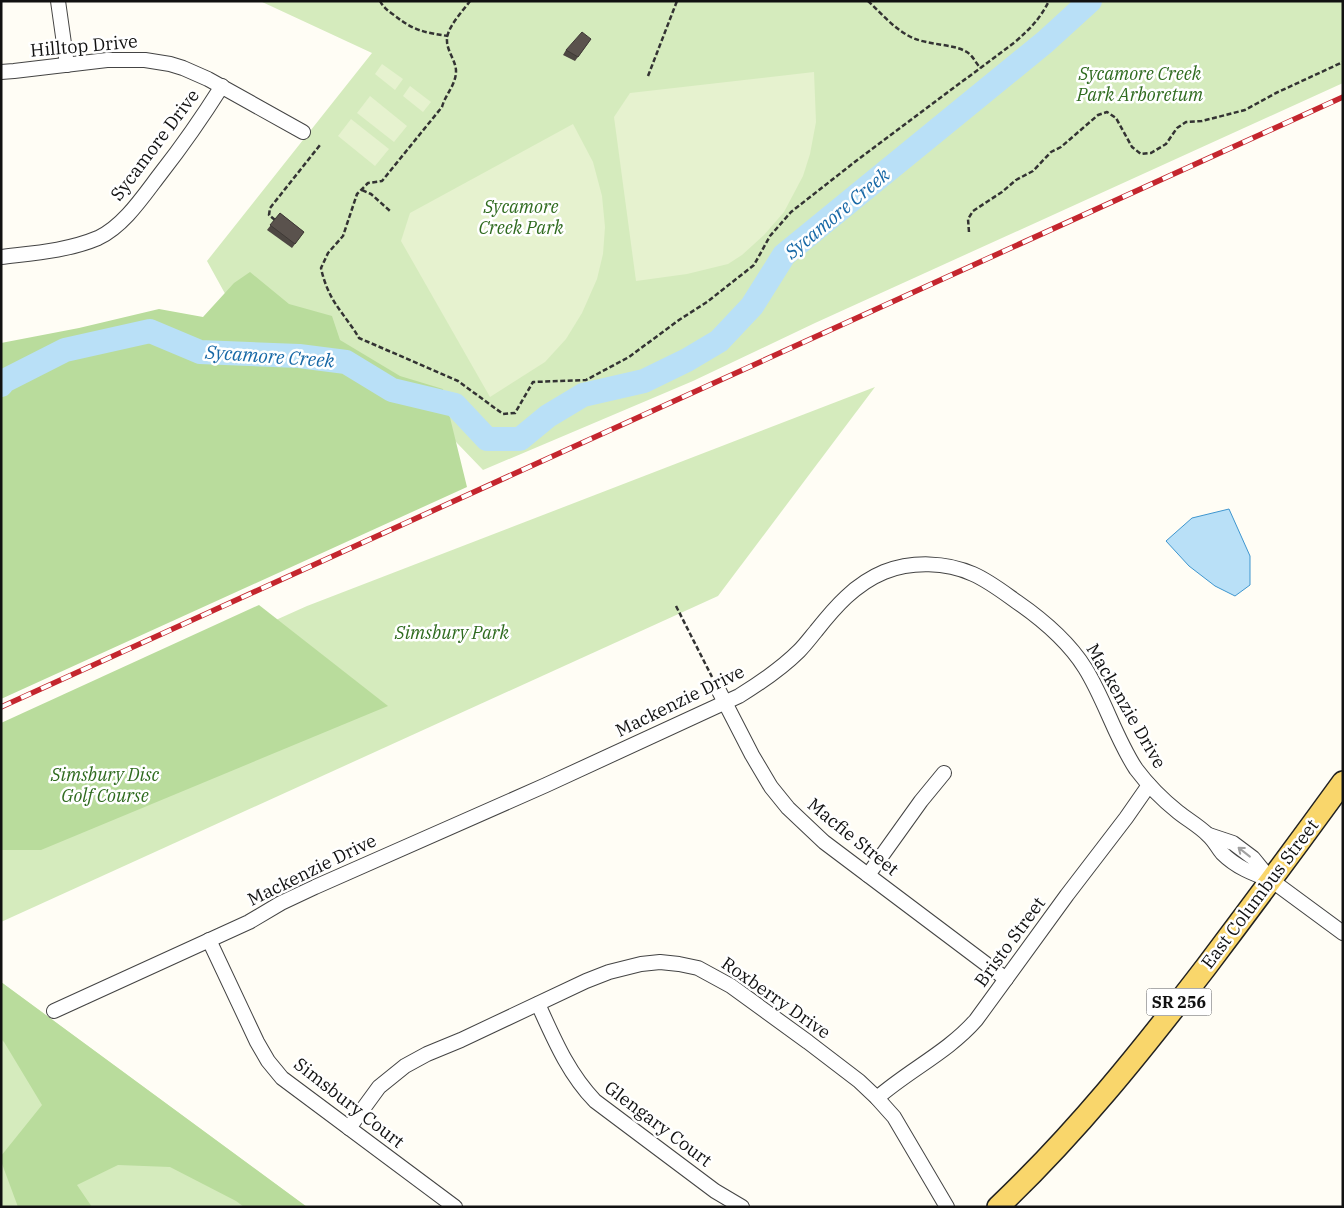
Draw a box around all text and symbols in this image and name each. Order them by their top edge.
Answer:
street label: Hilltop Drive [29,29,139,62]
park label: Sycamore Creek Park Arboretum [1076,62,1203,106]
street label: Sycamore Drive [105,84,204,205]
water label: Sycamore Creek [779,162,895,264]
park label: Sycamore Creek Park [478,195,564,239]
water label: Sycamore Creek [204,339,336,373]
park label: Simsbury Park [394,621,510,644]
street label: Mackenzie Drive [1081,639,1171,772]
street label: Mackenzie Drive [612,659,748,742]
park label: Simsbury Disc Golf Course [50,763,160,807]
street label: Macfie Street [803,793,904,880]
street label: East Columbus Street [1196,814,1323,973]
street label: Mackenzie Drive [244,828,380,911]
one-way arrow [1238,846,1251,857]
street label: Bristo Street [969,892,1050,991]
street label: Roxberry Drive [717,951,835,1044]
road number: SR 256 [1146,989,1212,1016]
street label: Simsbury Court [290,1052,409,1153]
street label: Glengary Court [600,1076,717,1172]

